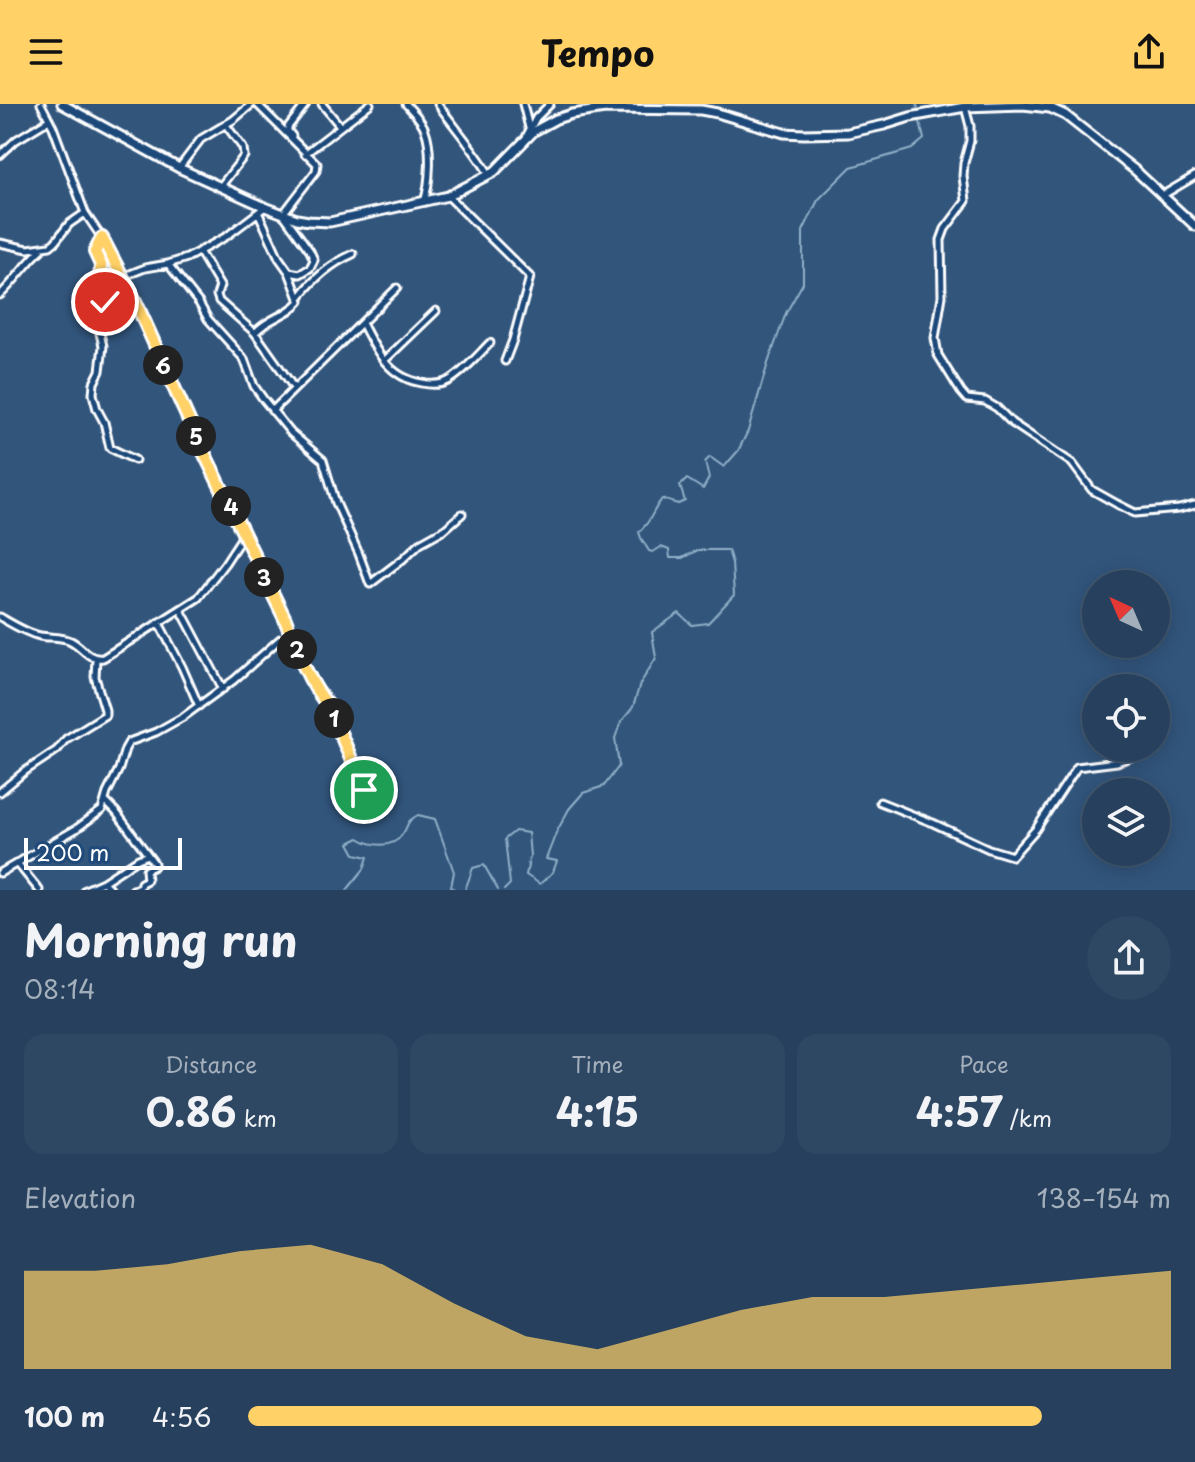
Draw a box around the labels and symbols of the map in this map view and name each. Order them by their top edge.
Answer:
pin [71,268,139,336]
pin: 6 [143,345,183,385]
pin: 5 [176,416,216,456]
pin: 4 [211,486,251,526]
pin: 3 [244,557,284,597]
north arrow [1082,570,1170,658]
pin: 2 [277,629,317,669]
pin: 1 [314,698,354,738]
pin [330,756,398,824]
scale bar [24,834,182,870]

